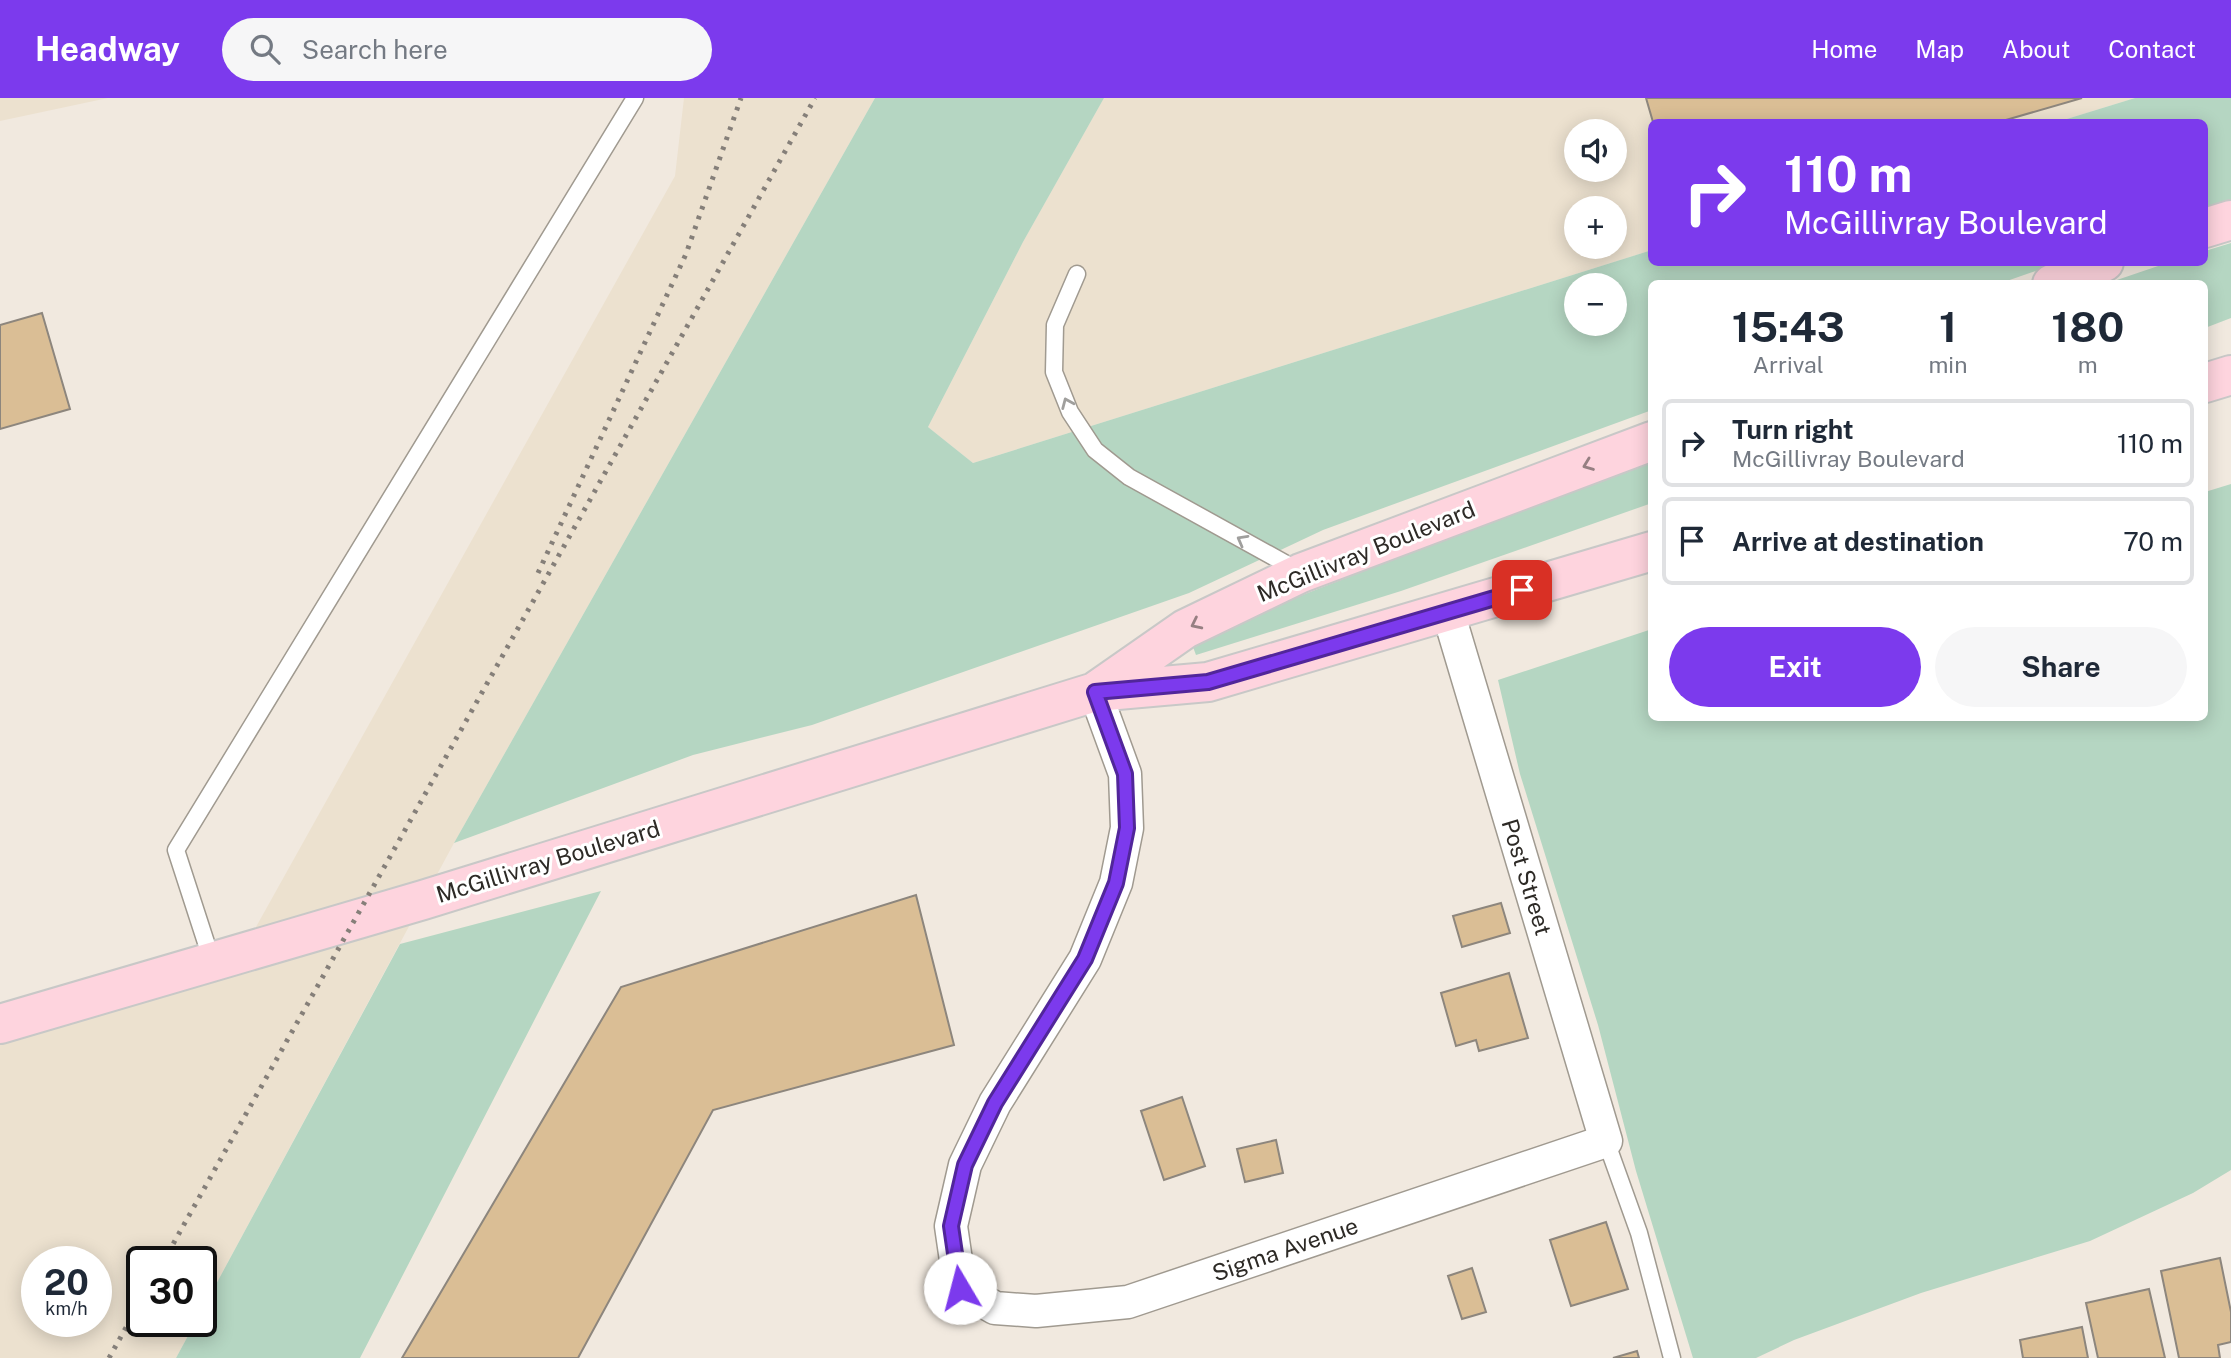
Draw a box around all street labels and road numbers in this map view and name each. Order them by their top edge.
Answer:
street label: McGillivray Boulevard [1253,495,1479,607]
street label: McGillivray Boulevard [433,814,663,908]
street label: Post Street [1496,815,1558,939]
street label: Sigma Avenue [1208,1211,1362,1287]

